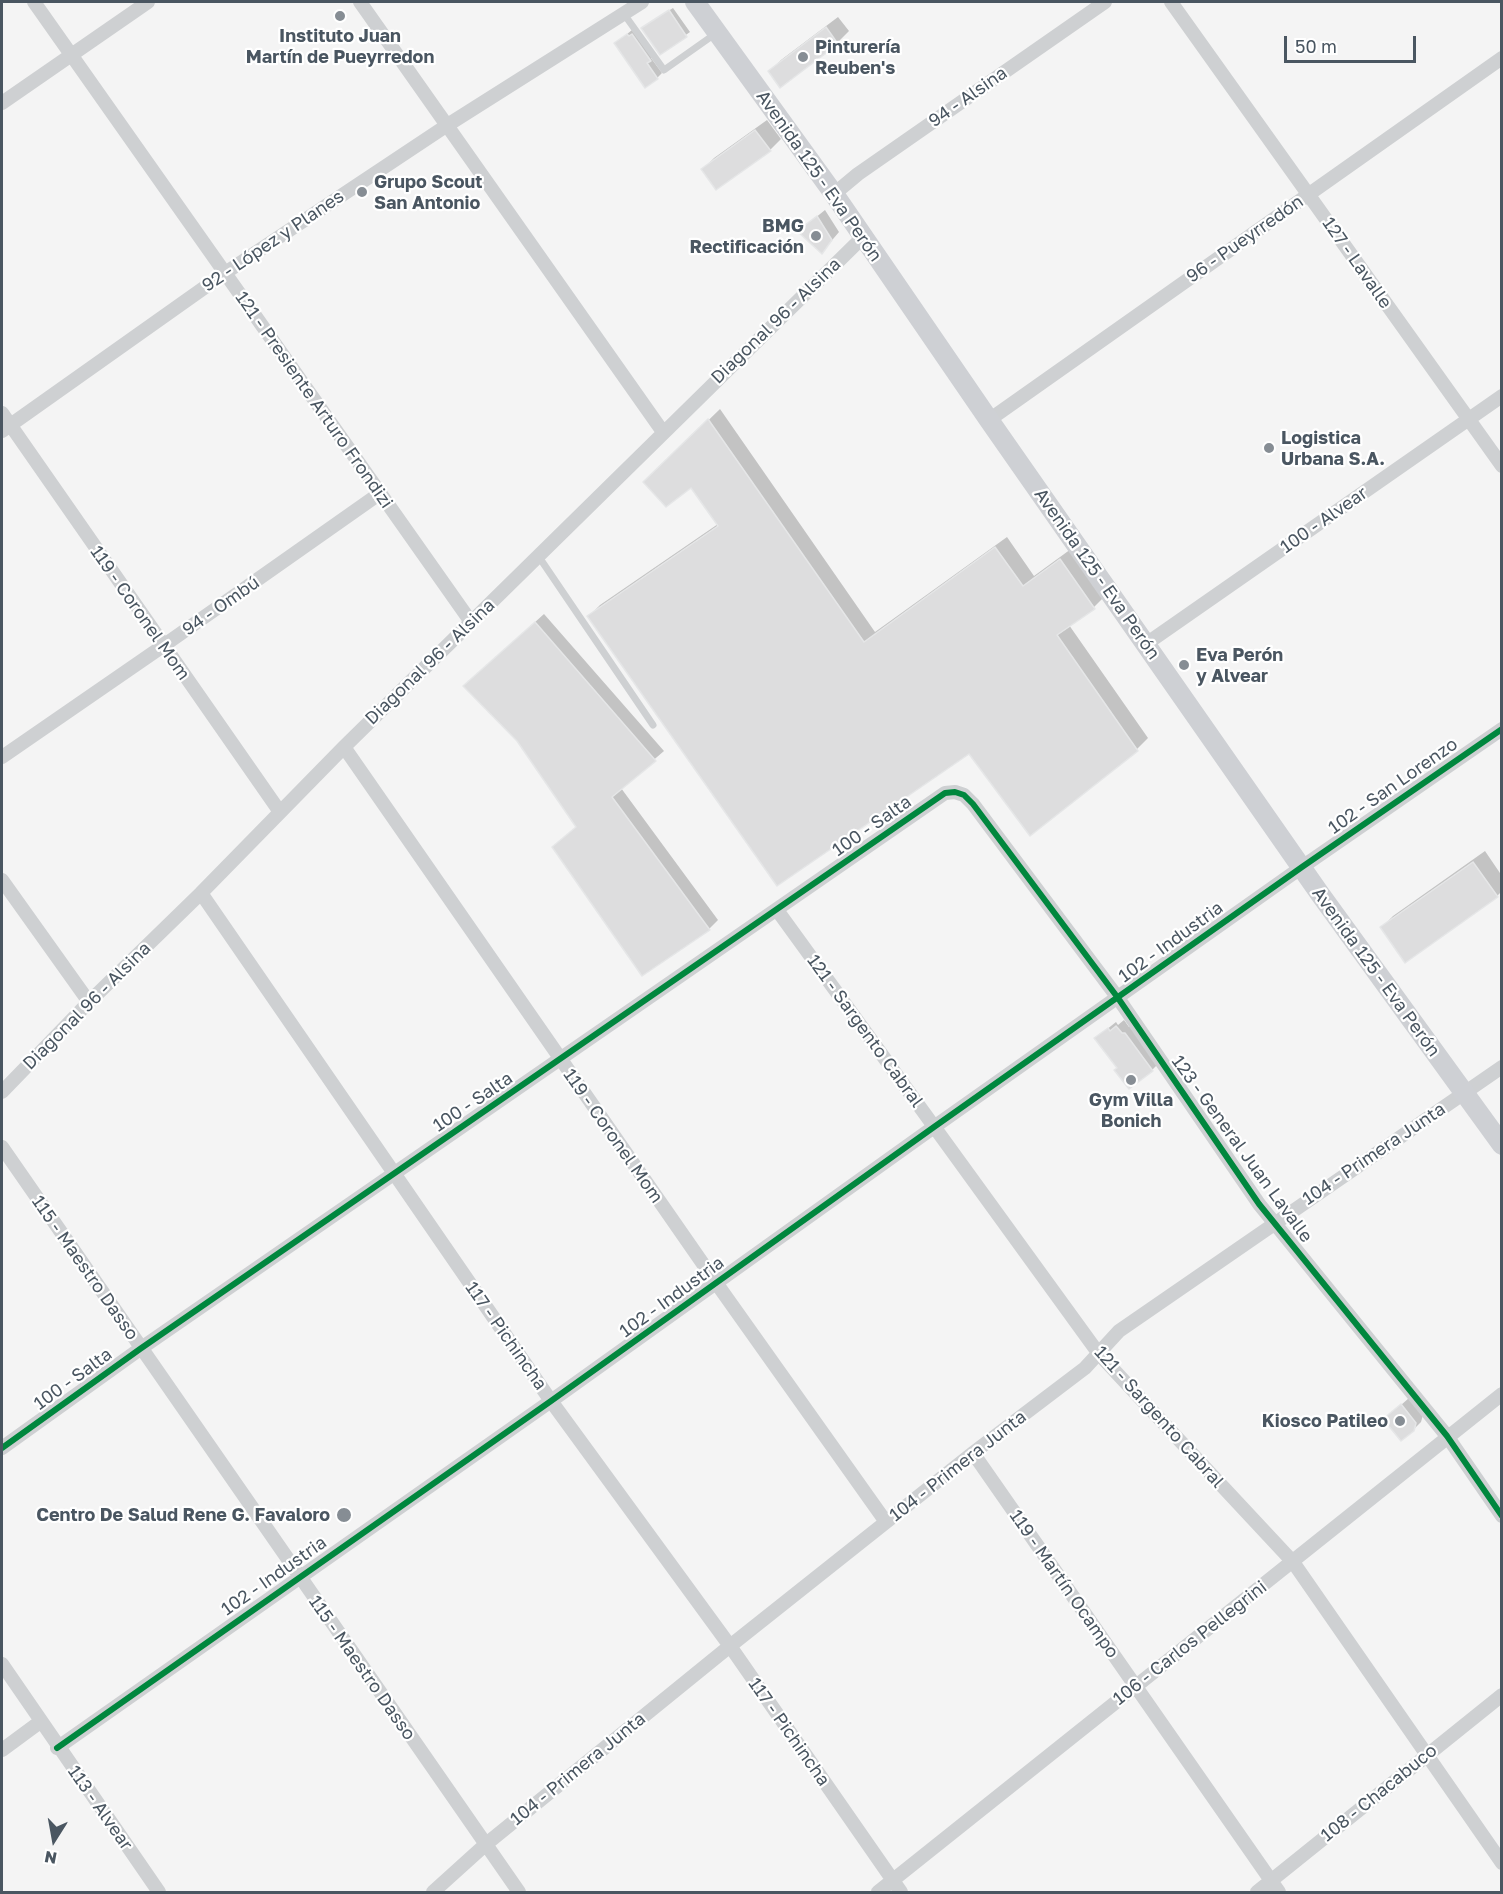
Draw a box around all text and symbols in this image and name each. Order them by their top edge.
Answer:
marker: Instituto Juan Martín de Pueyrredon [333,9,347,23]
scale bar [1287,24,1419,62]
place label: Instituto Juan Martín de Pueyrredon [246,25,434,68]
text: 50 m [1295,35,1337,57]
place label: Pinturería Reuben's [815,36,901,78]
marker: Pinturería Reuben's [796,50,810,64]
street label: 94 - Alsina [925,62,1011,132]
street label: Avenida 125 - Eva Perón [752,86,886,266]
place label: Grupo Scout San Antonio [374,171,482,213]
street label: 92 - López y Planes [198,185,348,297]
marker: Grupo Scout San Antonio [355,185,369,199]
street label: 96 - Pueyrredón [1182,191,1308,287]
street label: 127 - Lavalle [1318,213,1396,313]
place label: BMG Rectificación [689,215,804,258]
marker: BMG Rectificación [809,229,823,243]
street label: Diagonal 96 - Alsina [707,254,845,388]
street label: 121 - Presiente Arturo Frondizi [231,287,397,513]
place label: Logistica Urbana S.A. [1281,427,1385,470]
marker: Logistica Urbana S.A. [1262,441,1276,455]
street label: 100 - Alvear [1276,482,1372,558]
street label: Avenida 125 - Eva Perón [1030,484,1164,664]
street label: 119 - Coronel Mom [86,542,194,684]
street label: 94 - Ombú [178,572,264,640]
street label: Diagonal 96 - Alsina [361,595,499,729]
place label: Eva Perón y Alvear [1196,644,1283,686]
marker: Eva Perón y Alvear [1177,658,1191,672]
street label: 102 - San Lorenzo [1324,733,1462,839]
street label: 100 - Salta [828,791,916,861]
street label: Avenida 125 - Eva Perón [1307,883,1445,1061]
street label: 102 - Industria [1115,897,1227,987]
street label: Diagonal 96 - Alsina [19,938,155,1074]
street label: 121 - Sargento Cabral [802,950,928,1112]
street label: 123 - General Juan Lavalle [1167,1051,1317,1247]
street label: 119 - Coronel Mom [559,1065,667,1207]
street label: 100 - Salta [429,1068,517,1136]
marker: Gym Villa Bonich [1124,1073,1138,1087]
place label: Gym Villa Bonich [1089,1089,1173,1132]
street label: 104 - Primera Junta [1299,1098,1449,1210]
street label: 115 - Maestro Dasso [27,1192,143,1344]
street label: 102 - Industria [616,1252,728,1342]
street label: 117 - Pichincha [461,1278,551,1394]
street label: 121 - Sargento Cabral [1090,1342,1228,1492]
street label: 100 - Salta [30,1343,116,1415]
street label: 104 - Primera Junta [885,1406,1031,1526]
place label: Kiosco Patileo [1262,1410,1388,1432]
marker: Kiosco Patileo [1393,1414,1407,1428]
place label: Centro De Salud Rene G. Favaloro [36,1504,330,1526]
marker: Centro De Salud Rene G. Favaloro [335,1506,353,1524]
street label: 119 - Martín Ocampo [1005,1506,1123,1662]
street label: 102 - Industria [217,1532,331,1620]
street label: 106 - Carlos Pellegrini [1109,1576,1271,1710]
street label: 115 - Maestro Dasso [304,1592,420,1744]
street label: 117 - Pichincha [744,1674,834,1790]
street label: 104 - Primera Junta [506,1708,650,1830]
street label: 108 - Chacabuco [1317,1740,1441,1846]
street label: 113 - Alvear [63,1762,137,1854]
north arrow [24,1810,84,1870]
text: N [43,1847,58,1869]

